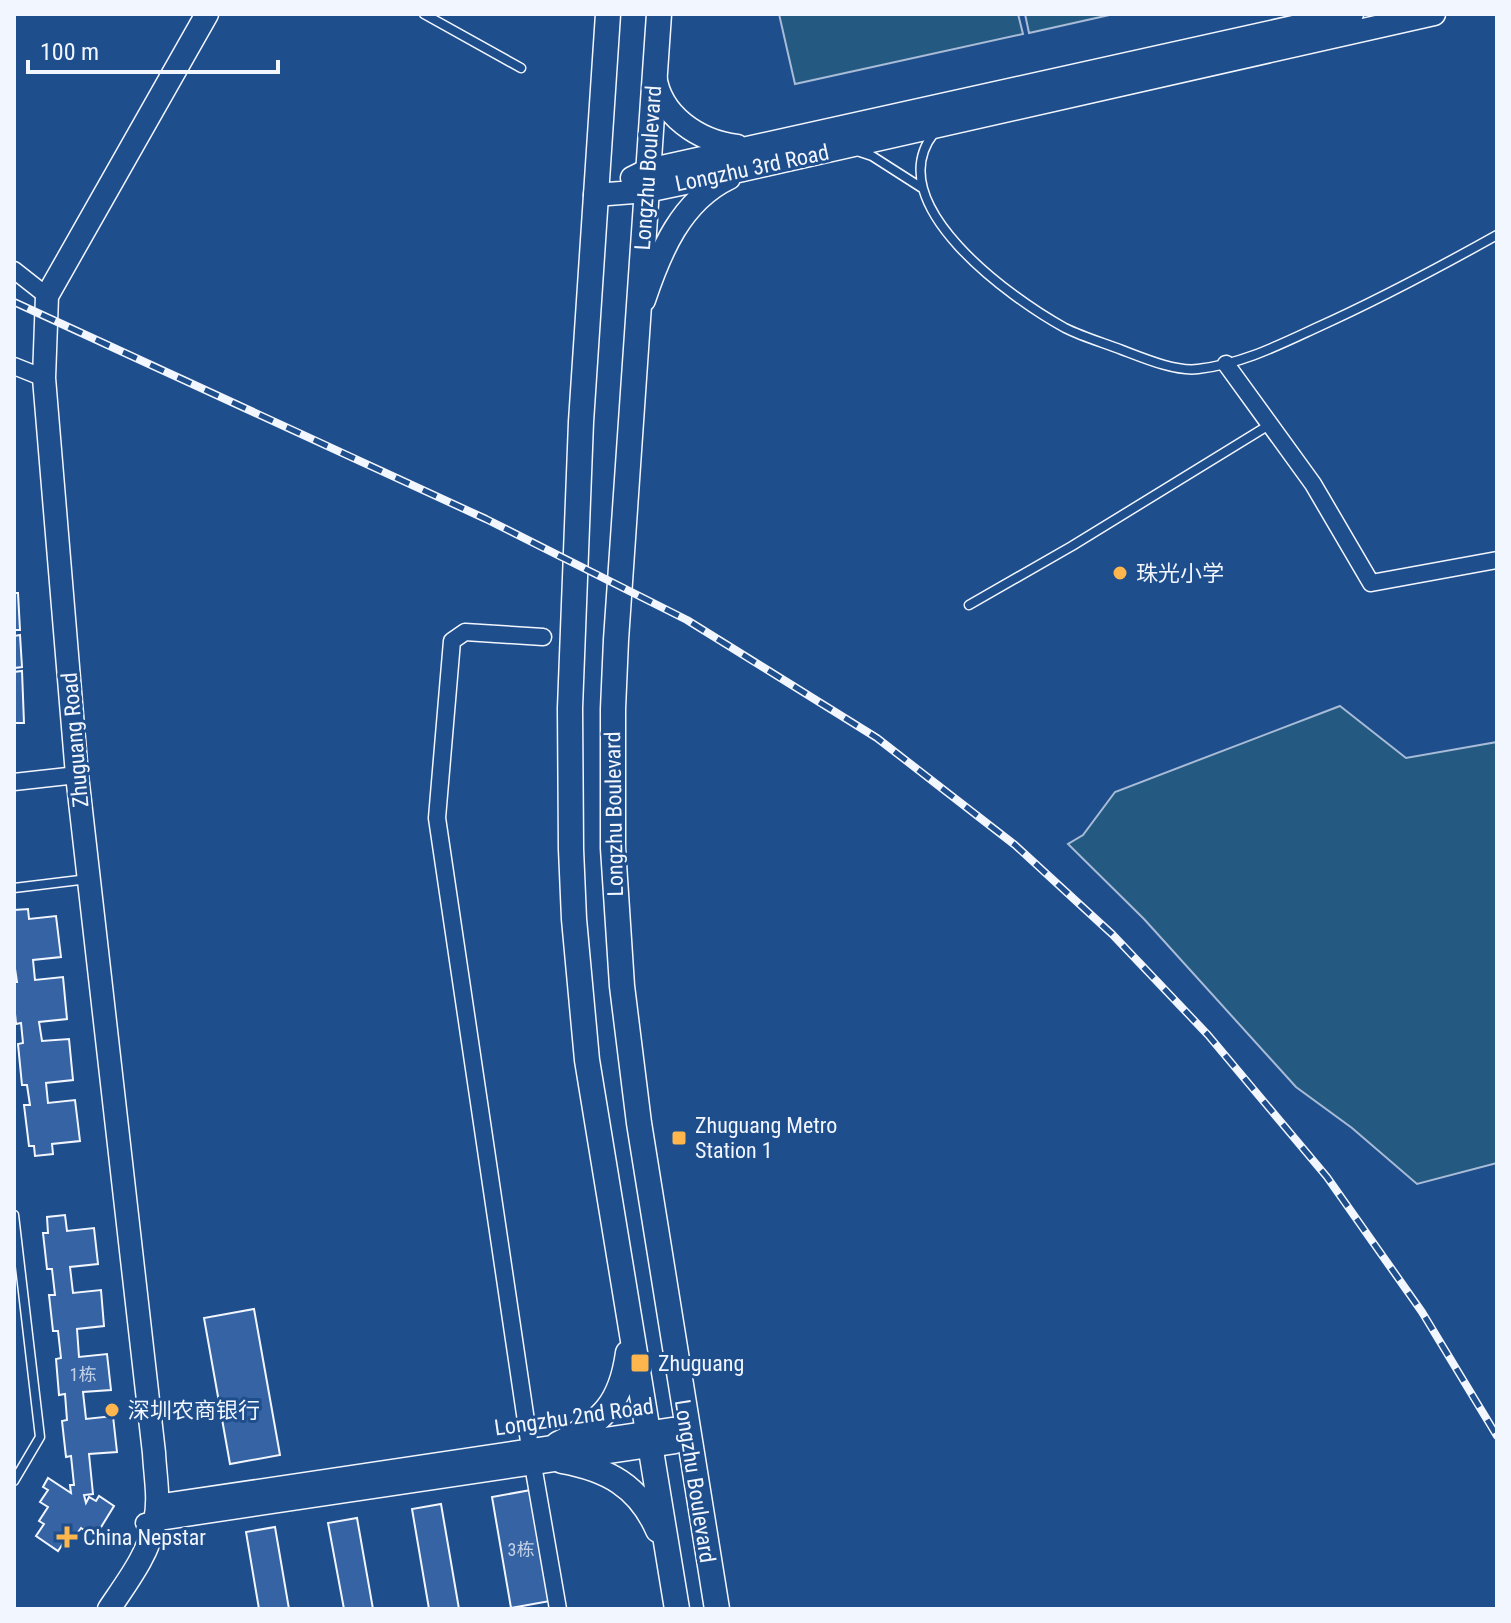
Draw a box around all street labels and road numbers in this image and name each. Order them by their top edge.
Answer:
street label: Longzhu Boulevard [630,85,666,251]
street label: Longzhu 3rd Road [673,140,831,196]
street label: Zhuguang Road [57,671,93,809]
street label: Longzhu Boulevard [600,731,628,897]
street label: Longzhu 2nd Road [493,1393,655,1441]
street label: Longzhu Boulevard [670,1398,720,1564]

